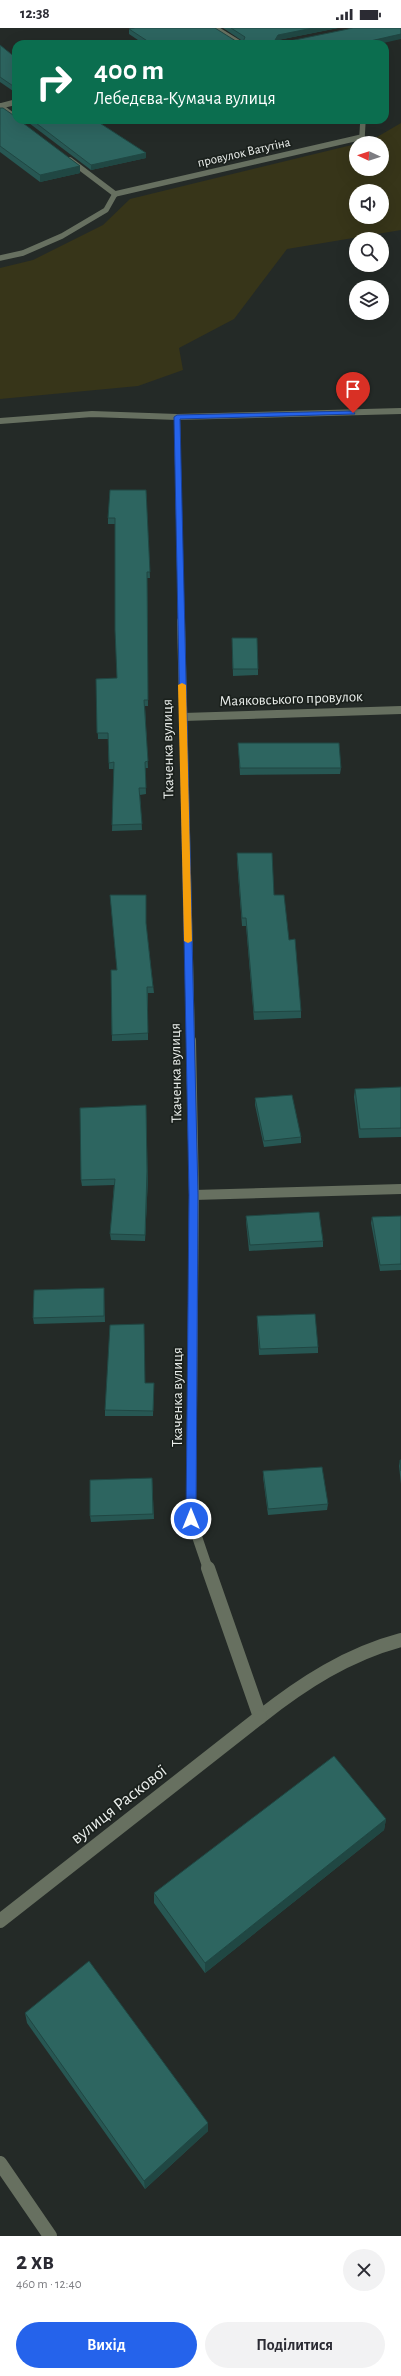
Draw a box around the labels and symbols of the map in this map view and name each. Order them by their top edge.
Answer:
street label: провулок Ватутіна [196,136,292,170]
north arrow [349,136,389,176]
pin [336,372,370,413]
street label: Маяковського провулок [219,689,363,709]
street label: Ткаченка вулиця [160,699,176,799]
street label: Ткаченка вулиця [168,1023,184,1123]
street label: Ткаченка вулиця [170,1347,185,1447]
position arrow [170,1498,212,1540]
street label: вулиця Раскової [68,1762,170,1848]

